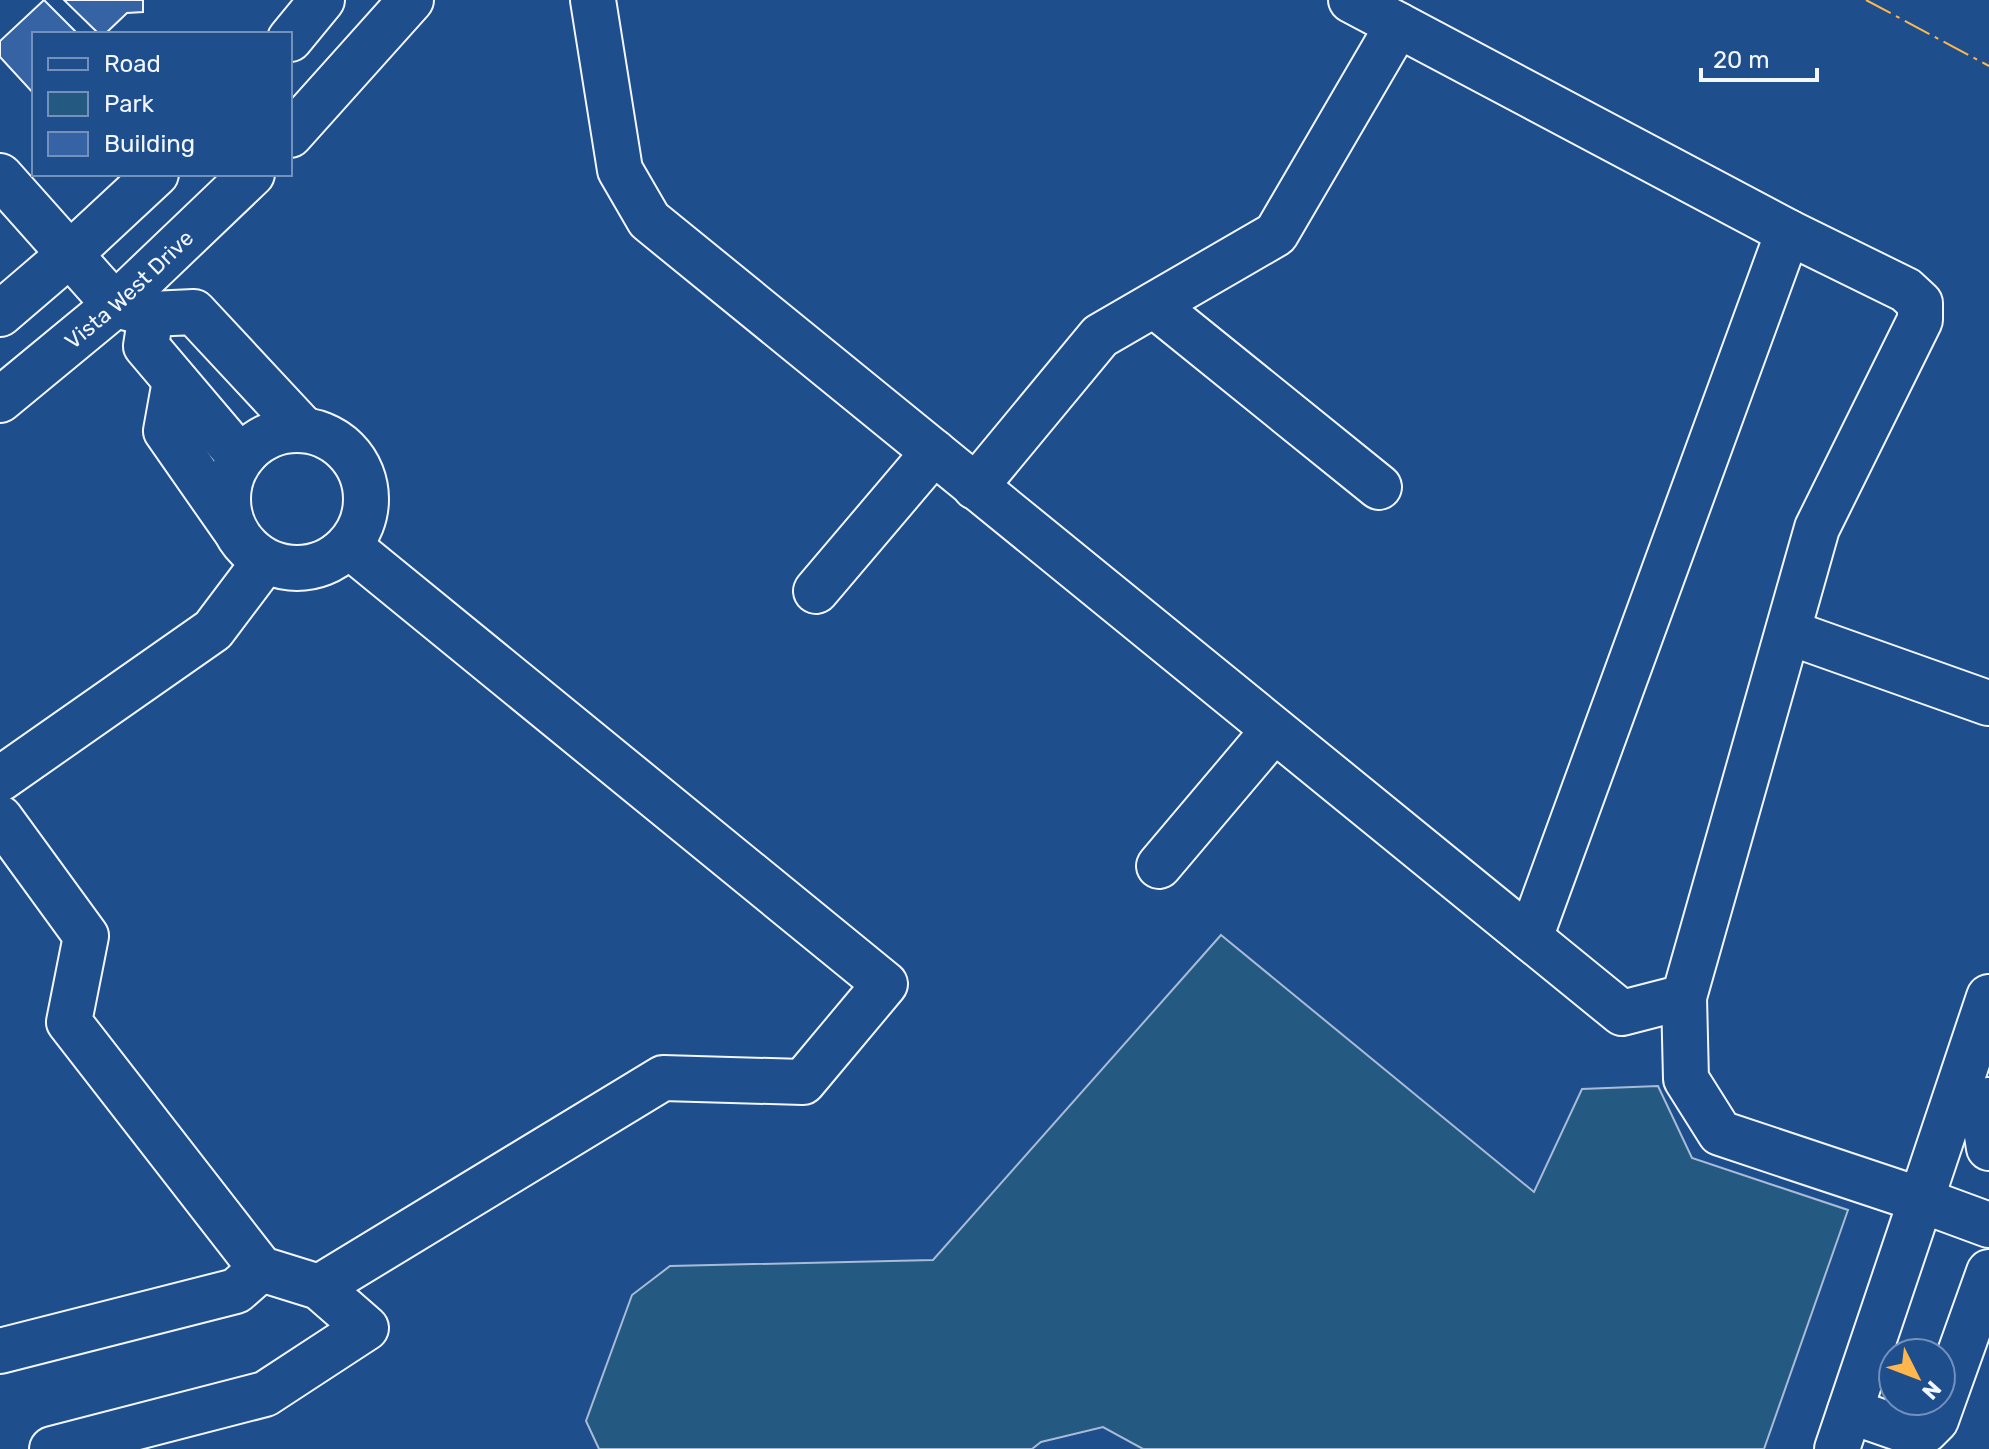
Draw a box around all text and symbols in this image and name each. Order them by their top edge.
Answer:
legend [32,32,292,176]
scale bar [1701,32,1817,82]
text: 20 m [1713,46,1770,74]
text: Road [104,50,161,78]
text: Park [104,90,155,118]
text: Building [104,130,195,158]
street label: Vista West Drive [59,224,199,354]
north arrow [1877,1337,1957,1417]
text: N [1916,1375,1947,1405]

